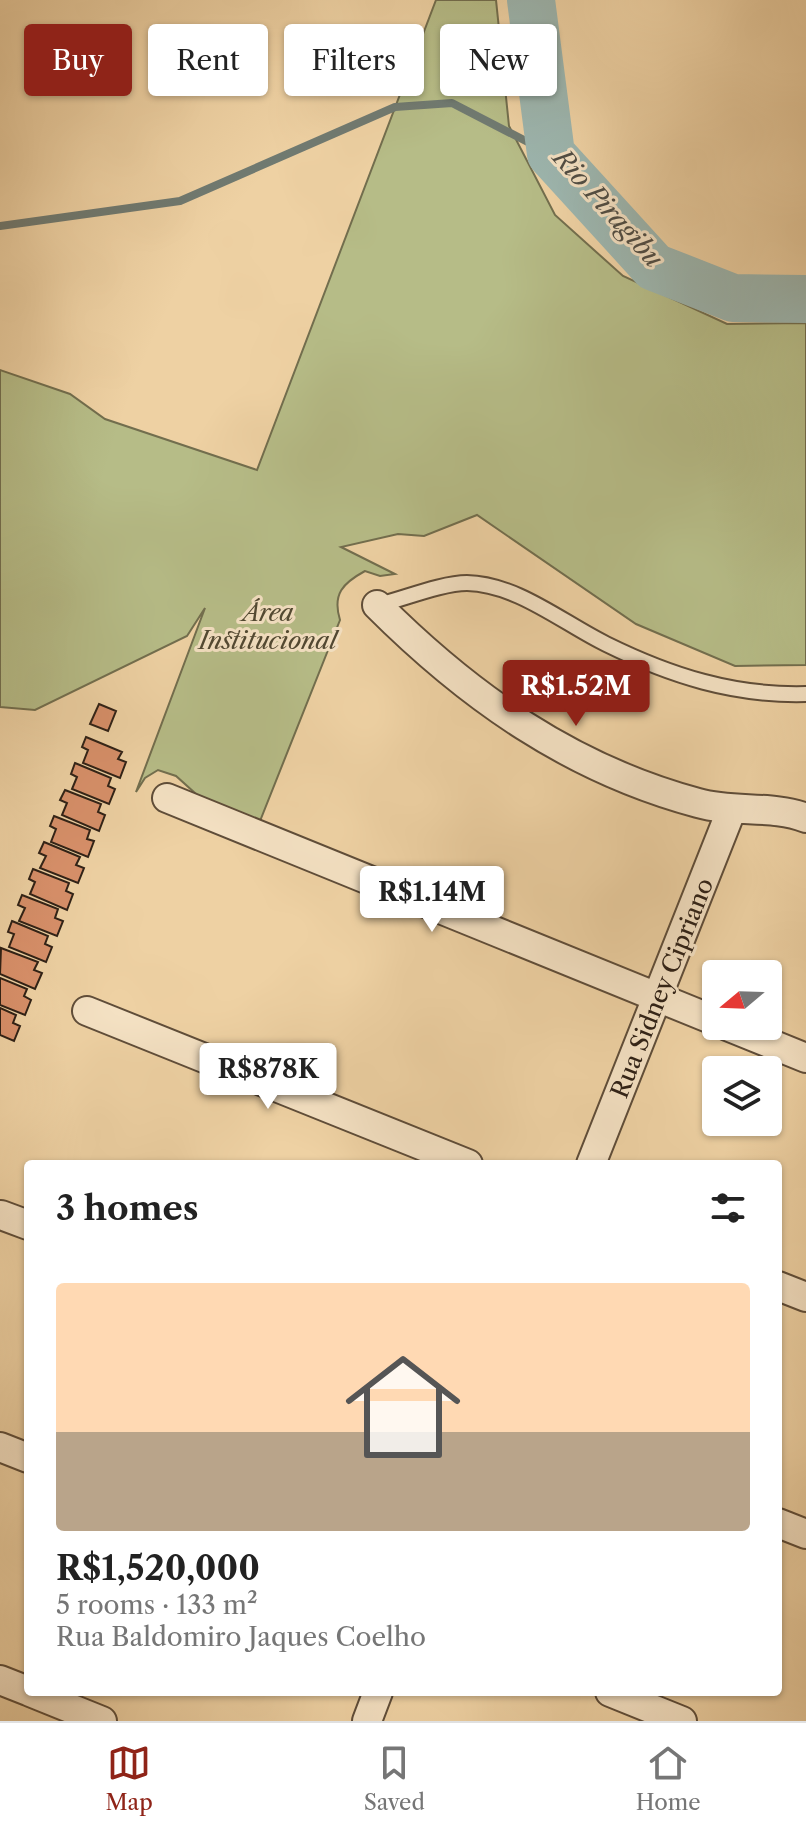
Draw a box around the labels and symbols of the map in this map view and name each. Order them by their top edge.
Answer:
water label: Rio Piragibu [545,141,670,274]
park label: Área Institucional [197,598,339,655]
pin: R$1.52M [502,660,650,728]
pin: R$1.14M [358,866,506,934]
street label: Rua Sidney Cipriano [605,874,719,1102]
north arrow [702,960,782,1040]
pin: R$878K [203,1043,333,1111]

